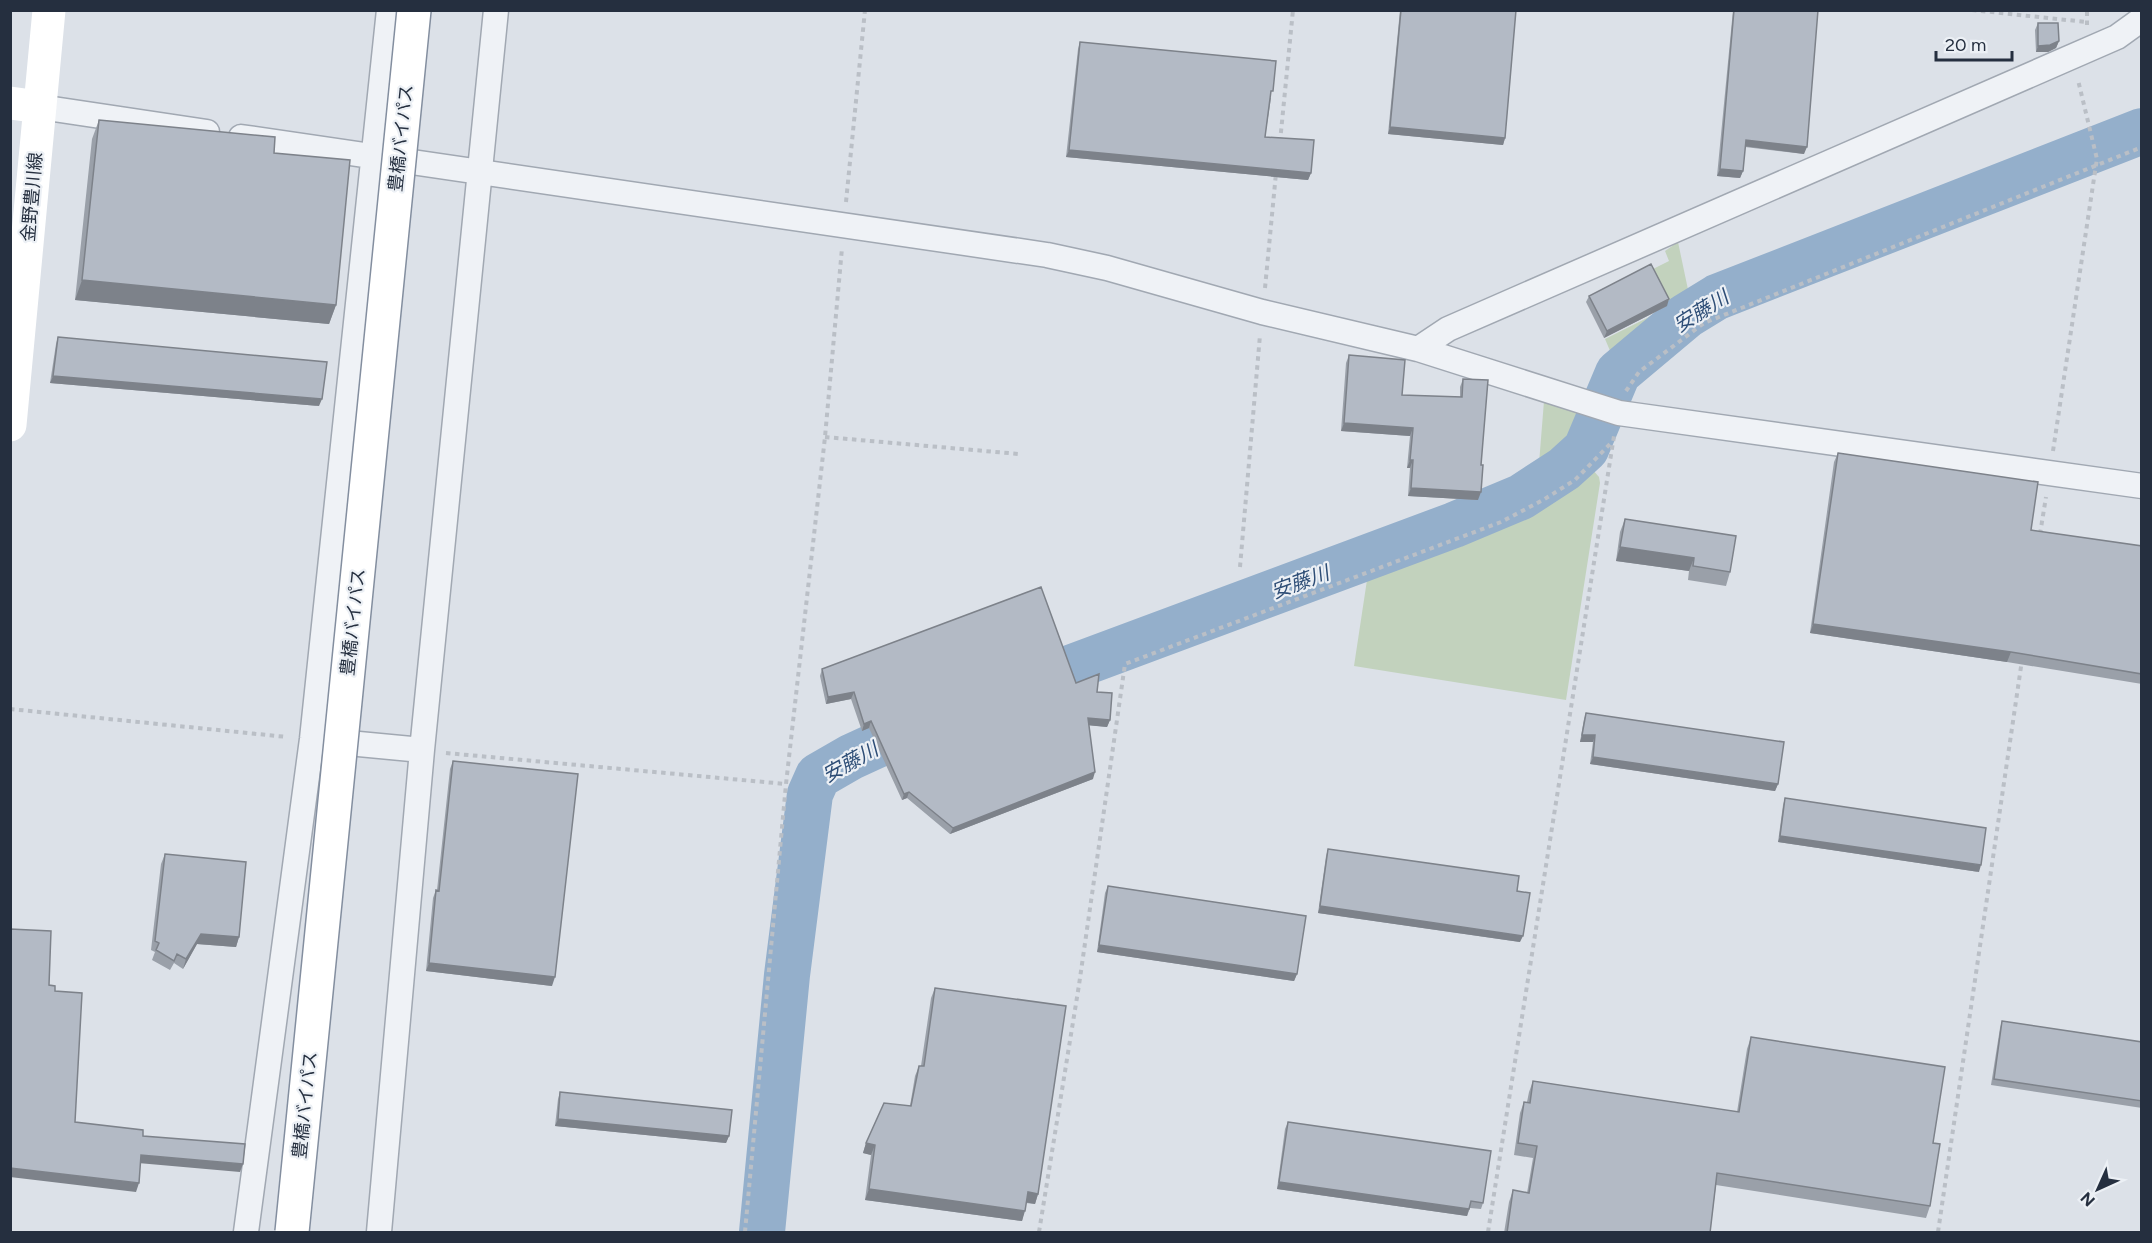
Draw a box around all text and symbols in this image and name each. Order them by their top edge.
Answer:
scale bar [1936,24,2012,62]
text: 20 m [1945,34,1986,56]
street label: 豊橋バイパス [384,83,418,193]
street label: 金野豊川線 [17,151,47,243]
water label: 安藤川 [1669,284,1734,337]
water label: 安藤川 [1268,560,1334,604]
street label: 豊橋バイパス [336,567,370,677]
water label: 安藤川 [818,736,884,787]
street label: 豊橋バイパス [288,1050,322,1160]
north arrow [2068,1159,2128,1219]
text: N [2077,1188,2099,1210]

